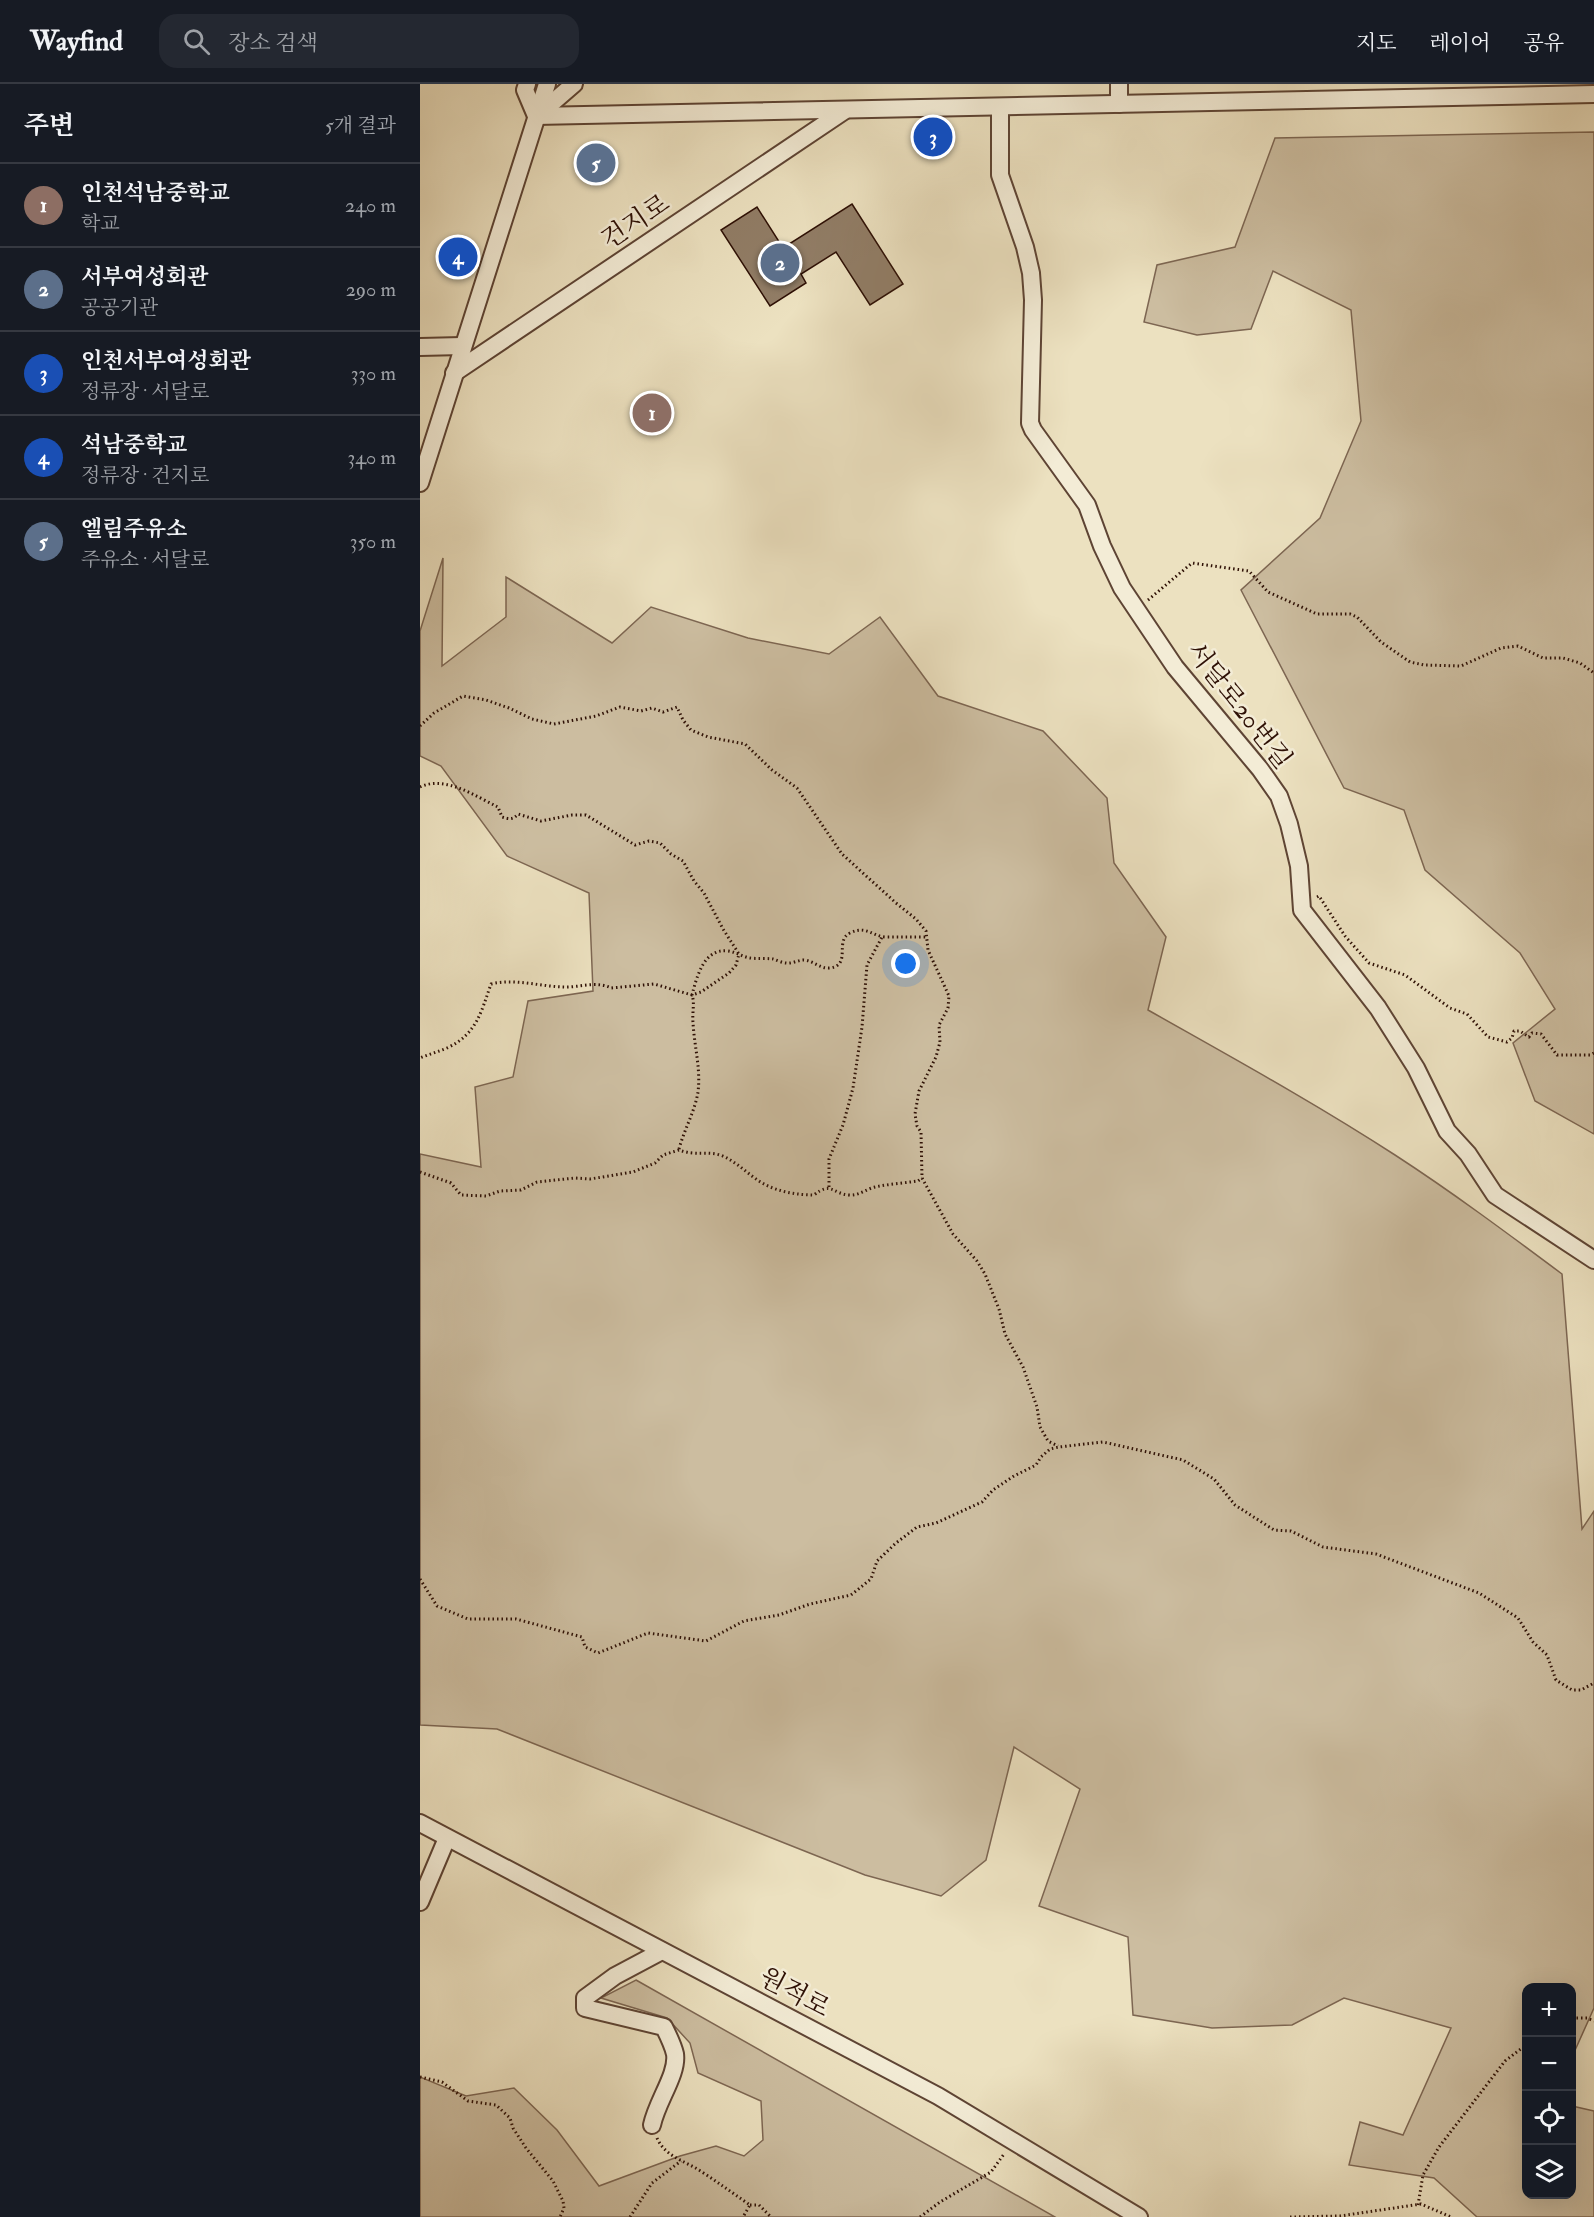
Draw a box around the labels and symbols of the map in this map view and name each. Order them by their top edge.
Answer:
pin: 3 [914,115,952,160]
pin: 5 [576,140,615,185]
street label: 건지로 [595,187,676,256]
pin: 4 [438,234,477,279]
pin: 2 [760,240,800,285]
pin: 1 [632,390,672,436]
street label: 서달로20번길 [1180,636,1299,775]
your location [891,949,920,978]
street label: 원적로 [754,1961,835,2025]

